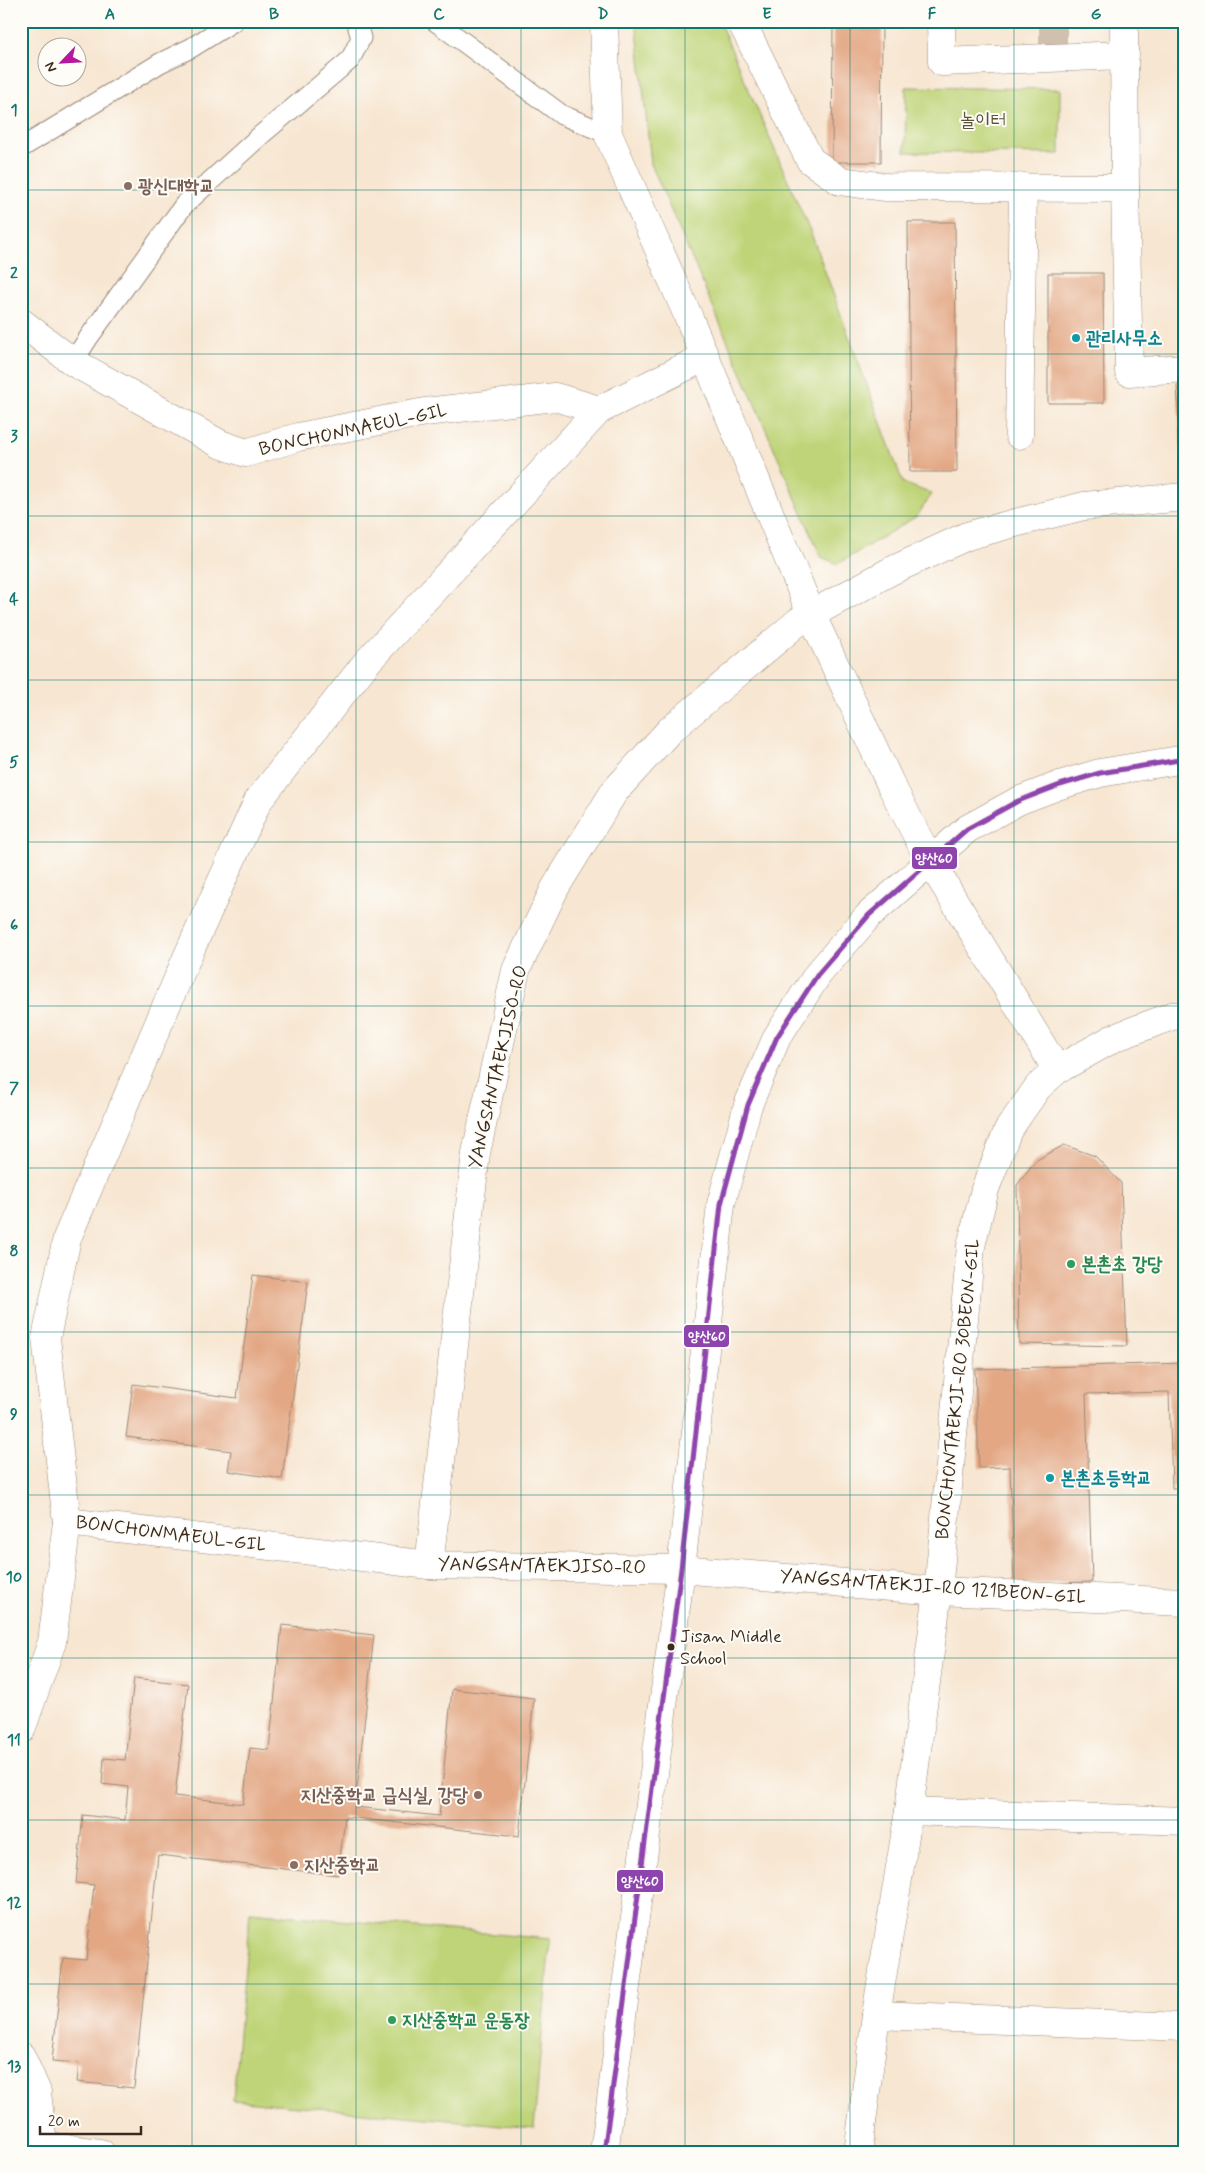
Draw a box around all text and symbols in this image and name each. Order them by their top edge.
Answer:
text: A [105,4,115,25]
text: B [269,4,279,25]
text: C [433,4,445,25]
text: D [597,4,609,25]
text: E [762,4,772,25]
text: F [928,4,937,25]
text: G [1091,4,1102,25]
north arrow [38,38,88,88]
text: N [41,59,61,75]
text: 1 [10,100,18,121]
park label: 놀이터 [960,108,1006,133]
place label: 광신대학교 [138,174,214,199]
marker: 광신대학교 [122,180,134,192]
text: 2 [10,263,18,284]
place label: 관리사무소 [1086,326,1162,351]
marker: 관리사무소 [1070,332,1082,344]
street label: BONCHONMAEUL-GIL [257,398,450,462]
text: 3 [10,426,18,447]
text: 4 [9,589,19,610]
text: 5 [9,752,19,773]
line badge: 양산60 [911,846,958,870]
text: 양산60 [915,850,953,868]
text: 6 [10,915,18,936]
street label: YANGSANTAEKJISO-RO [462,963,534,1171]
text: 7 [9,1078,19,1099]
street label: BONCHONTAEKJI-RO 30BEON-GIL [930,1237,986,1541]
text: 8 [9,1241,19,1262]
place label: 본촌초 강당 [1081,1252,1163,1277]
marker: 본촌초 강당 [1065,1258,1077,1270]
line badge: 양산60 [683,1324,730,1348]
text: 양산60 [688,1328,726,1346]
text: 9 [10,1404,18,1425]
place label: 본촌초등학교 [1060,1466,1152,1491]
marker: 본촌초등학교 [1044,1472,1056,1484]
street label: BONCHONMAEUL-GIL [74,1510,268,1558]
street label: YANGSANTAEKJISO-RO [438,1552,646,1580]
street label: YANGSANTAEKJI-RO 121BEON-GIL [779,1564,1087,1610]
text: 10 [6,1567,22,1588]
place label: Jisan Middle School [680,1625,782,1671]
marker: Jisan Middle School [666,1642,676,1652]
text: 11 [7,1730,21,1751]
place label: 지산중학교 급식실, 강당 [301,1783,469,1808]
marker: 지산중학교 급식실, 강당 [472,1789,484,1801]
place label: 지산중학교 [304,1853,380,1878]
marker: 지산중학교 [288,1859,300,1871]
line badge: 양산60 [616,1869,664,1893]
text: 양산60 [621,1873,659,1891]
text: 12 [6,1893,22,1914]
place label: 지산중학교 운동장 [402,2008,530,2033]
marker: 지산중학교 운동장 [386,2014,398,2026]
text: 13 [7,2056,21,2077]
scale bar [40,2104,141,2136]
text: 20 m [48,2112,80,2132]

